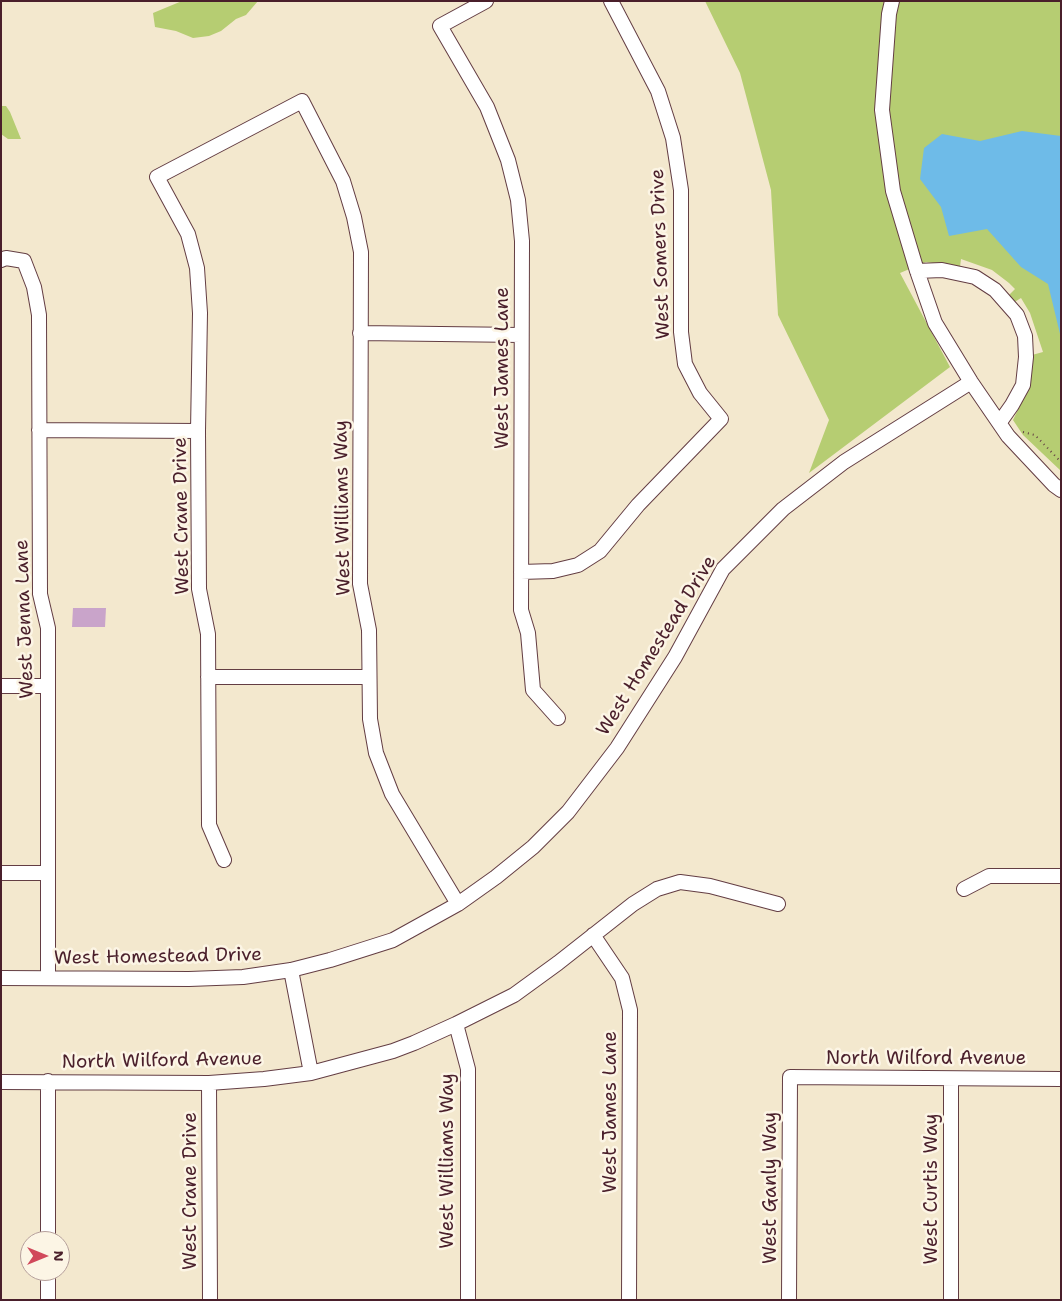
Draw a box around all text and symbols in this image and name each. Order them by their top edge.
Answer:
street label: West Somers Drive [647,168,675,340]
street label: West James Lane [492,287,514,449]
street label: West Williams Way [330,420,356,596]
street label: West Crane Drive [169,437,195,595]
street label: West Jenna Lane [11,539,39,699]
street label: West Homestead Drive [592,552,722,740]
street label: West Homestead Drive [54,944,262,970]
street label: West James Lane [600,1031,622,1193]
street label: North Wilford Avenue [61,1048,263,1074]
street label: North Wilford Avenue [826,1048,1026,1070]
street label: West Williams Way [437,1073,459,1249]
street label: West Crane Drive [180,1112,202,1270]
street label: West Ganly Way [760,1112,782,1264]
street label: West Curtis Way [921,1114,943,1264]
north arrow [20,1231,70,1281]
text: N [50,1250,68,1262]

